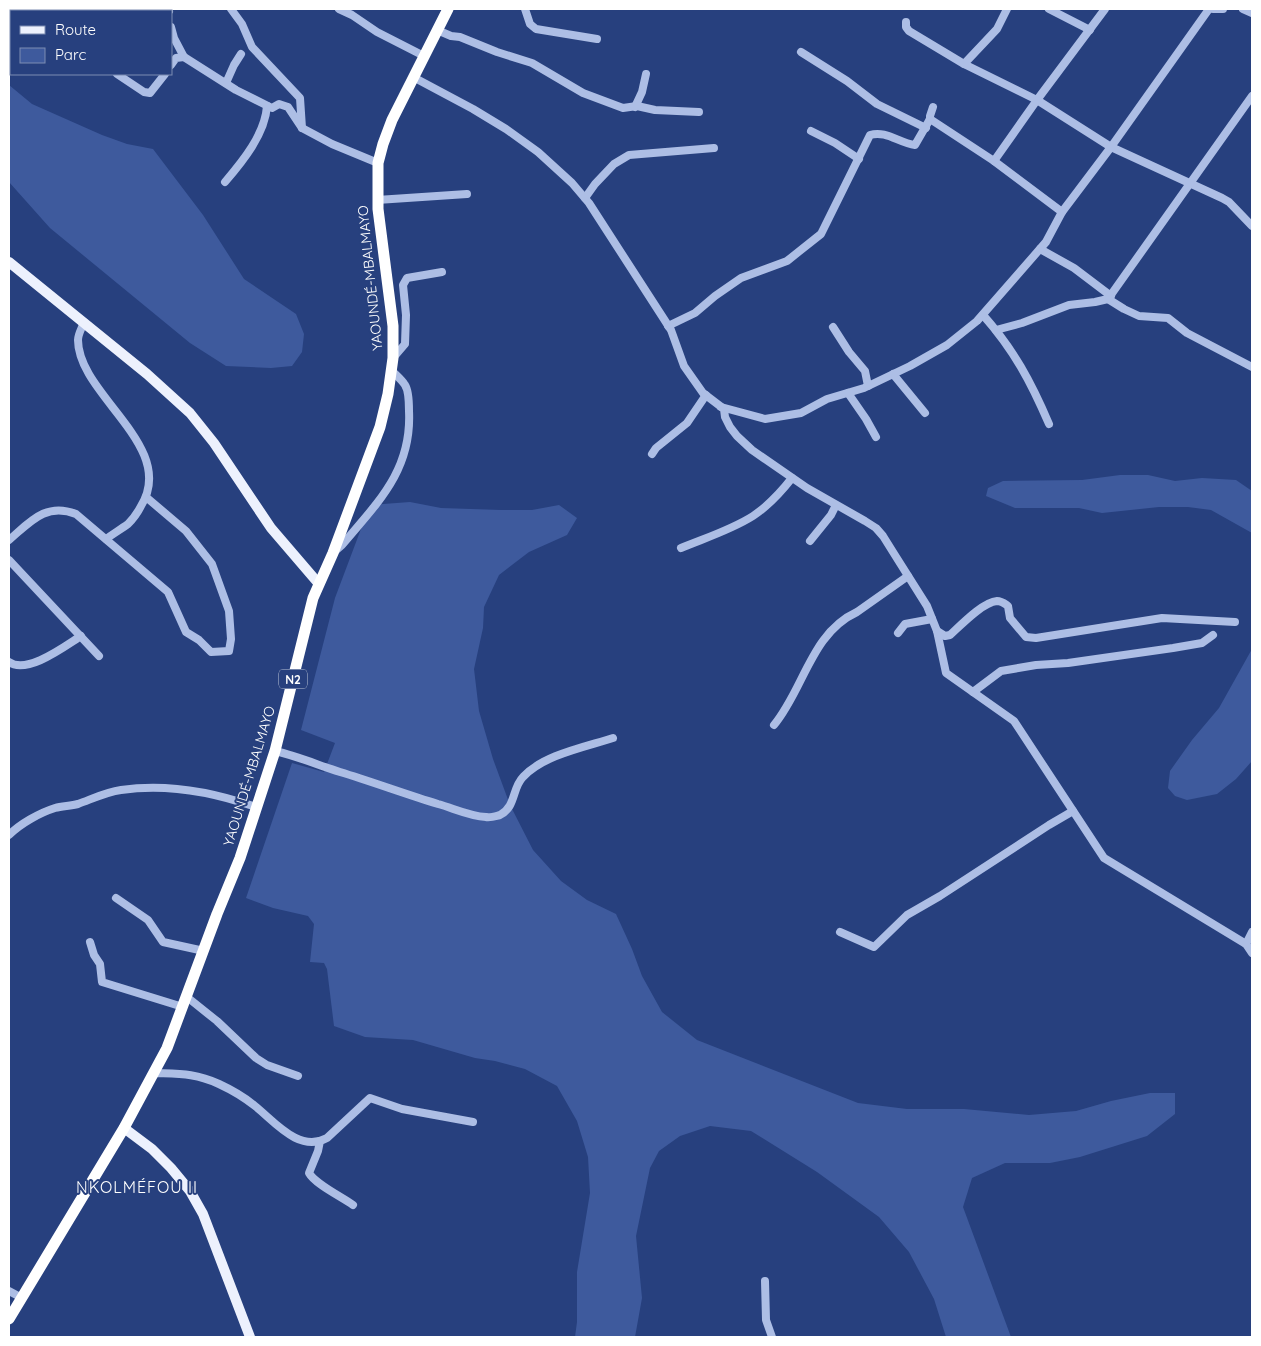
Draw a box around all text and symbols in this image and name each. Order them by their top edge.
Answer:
legend [10,10,172,75]
text: Route [55,20,96,39]
text: Parc [55,45,86,64]
street label: YAOUNDÉ-MBALMAYO [353,204,387,352]
road number: N2 [279,670,307,689]
street label: YAOUNDÉ-MBALMAYO [219,703,279,848]
district label: NKOLMÉFOU II [76,1177,198,1197]

